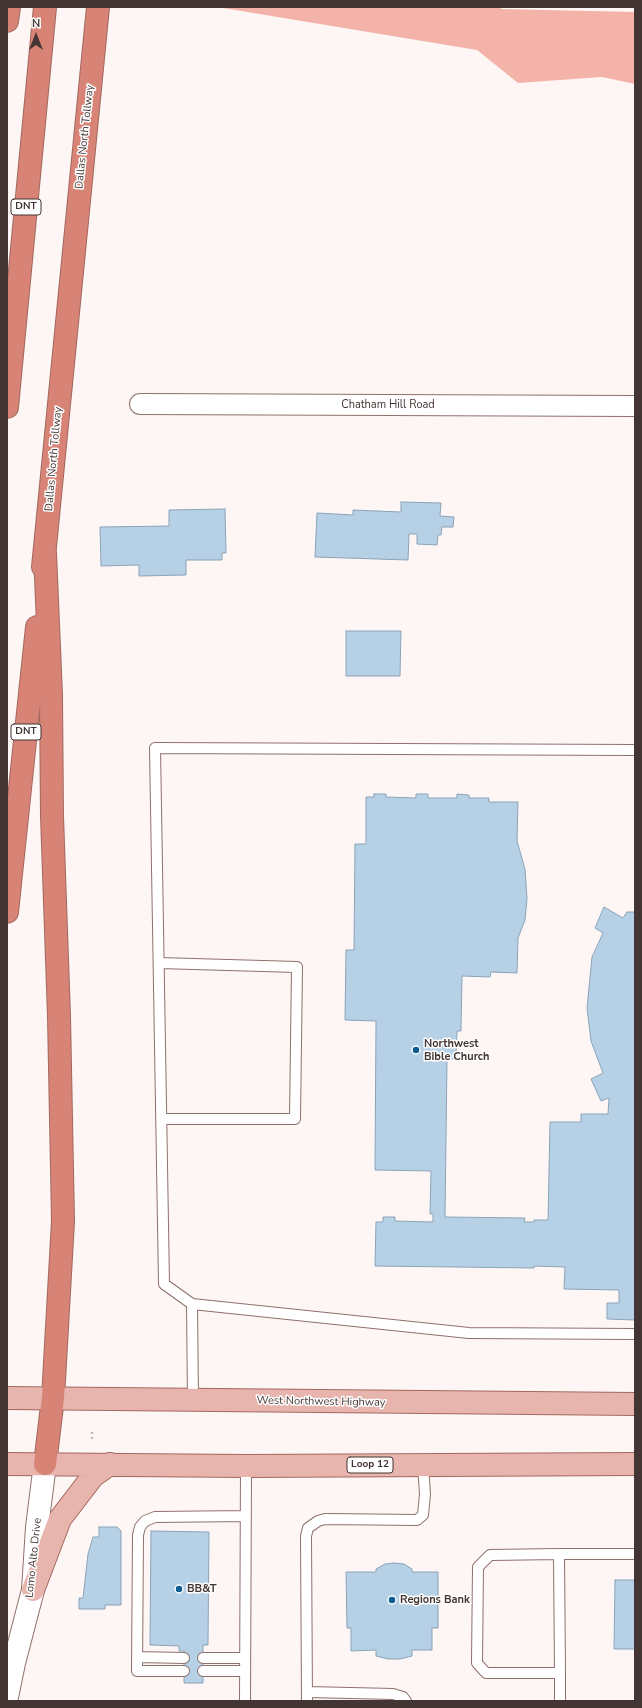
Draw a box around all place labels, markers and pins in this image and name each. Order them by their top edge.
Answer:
place label: Northwest Bible Church [424,1037,489,1063]
marker: Northwest Bible Church [411,1045,421,1055]
place label: BB&T [187,1582,217,1596]
marker: BB&T [174,1584,184,1594]
place label: Regions Bank [400,1593,470,1607]
marker: Regions Bank [387,1595,397,1605]

